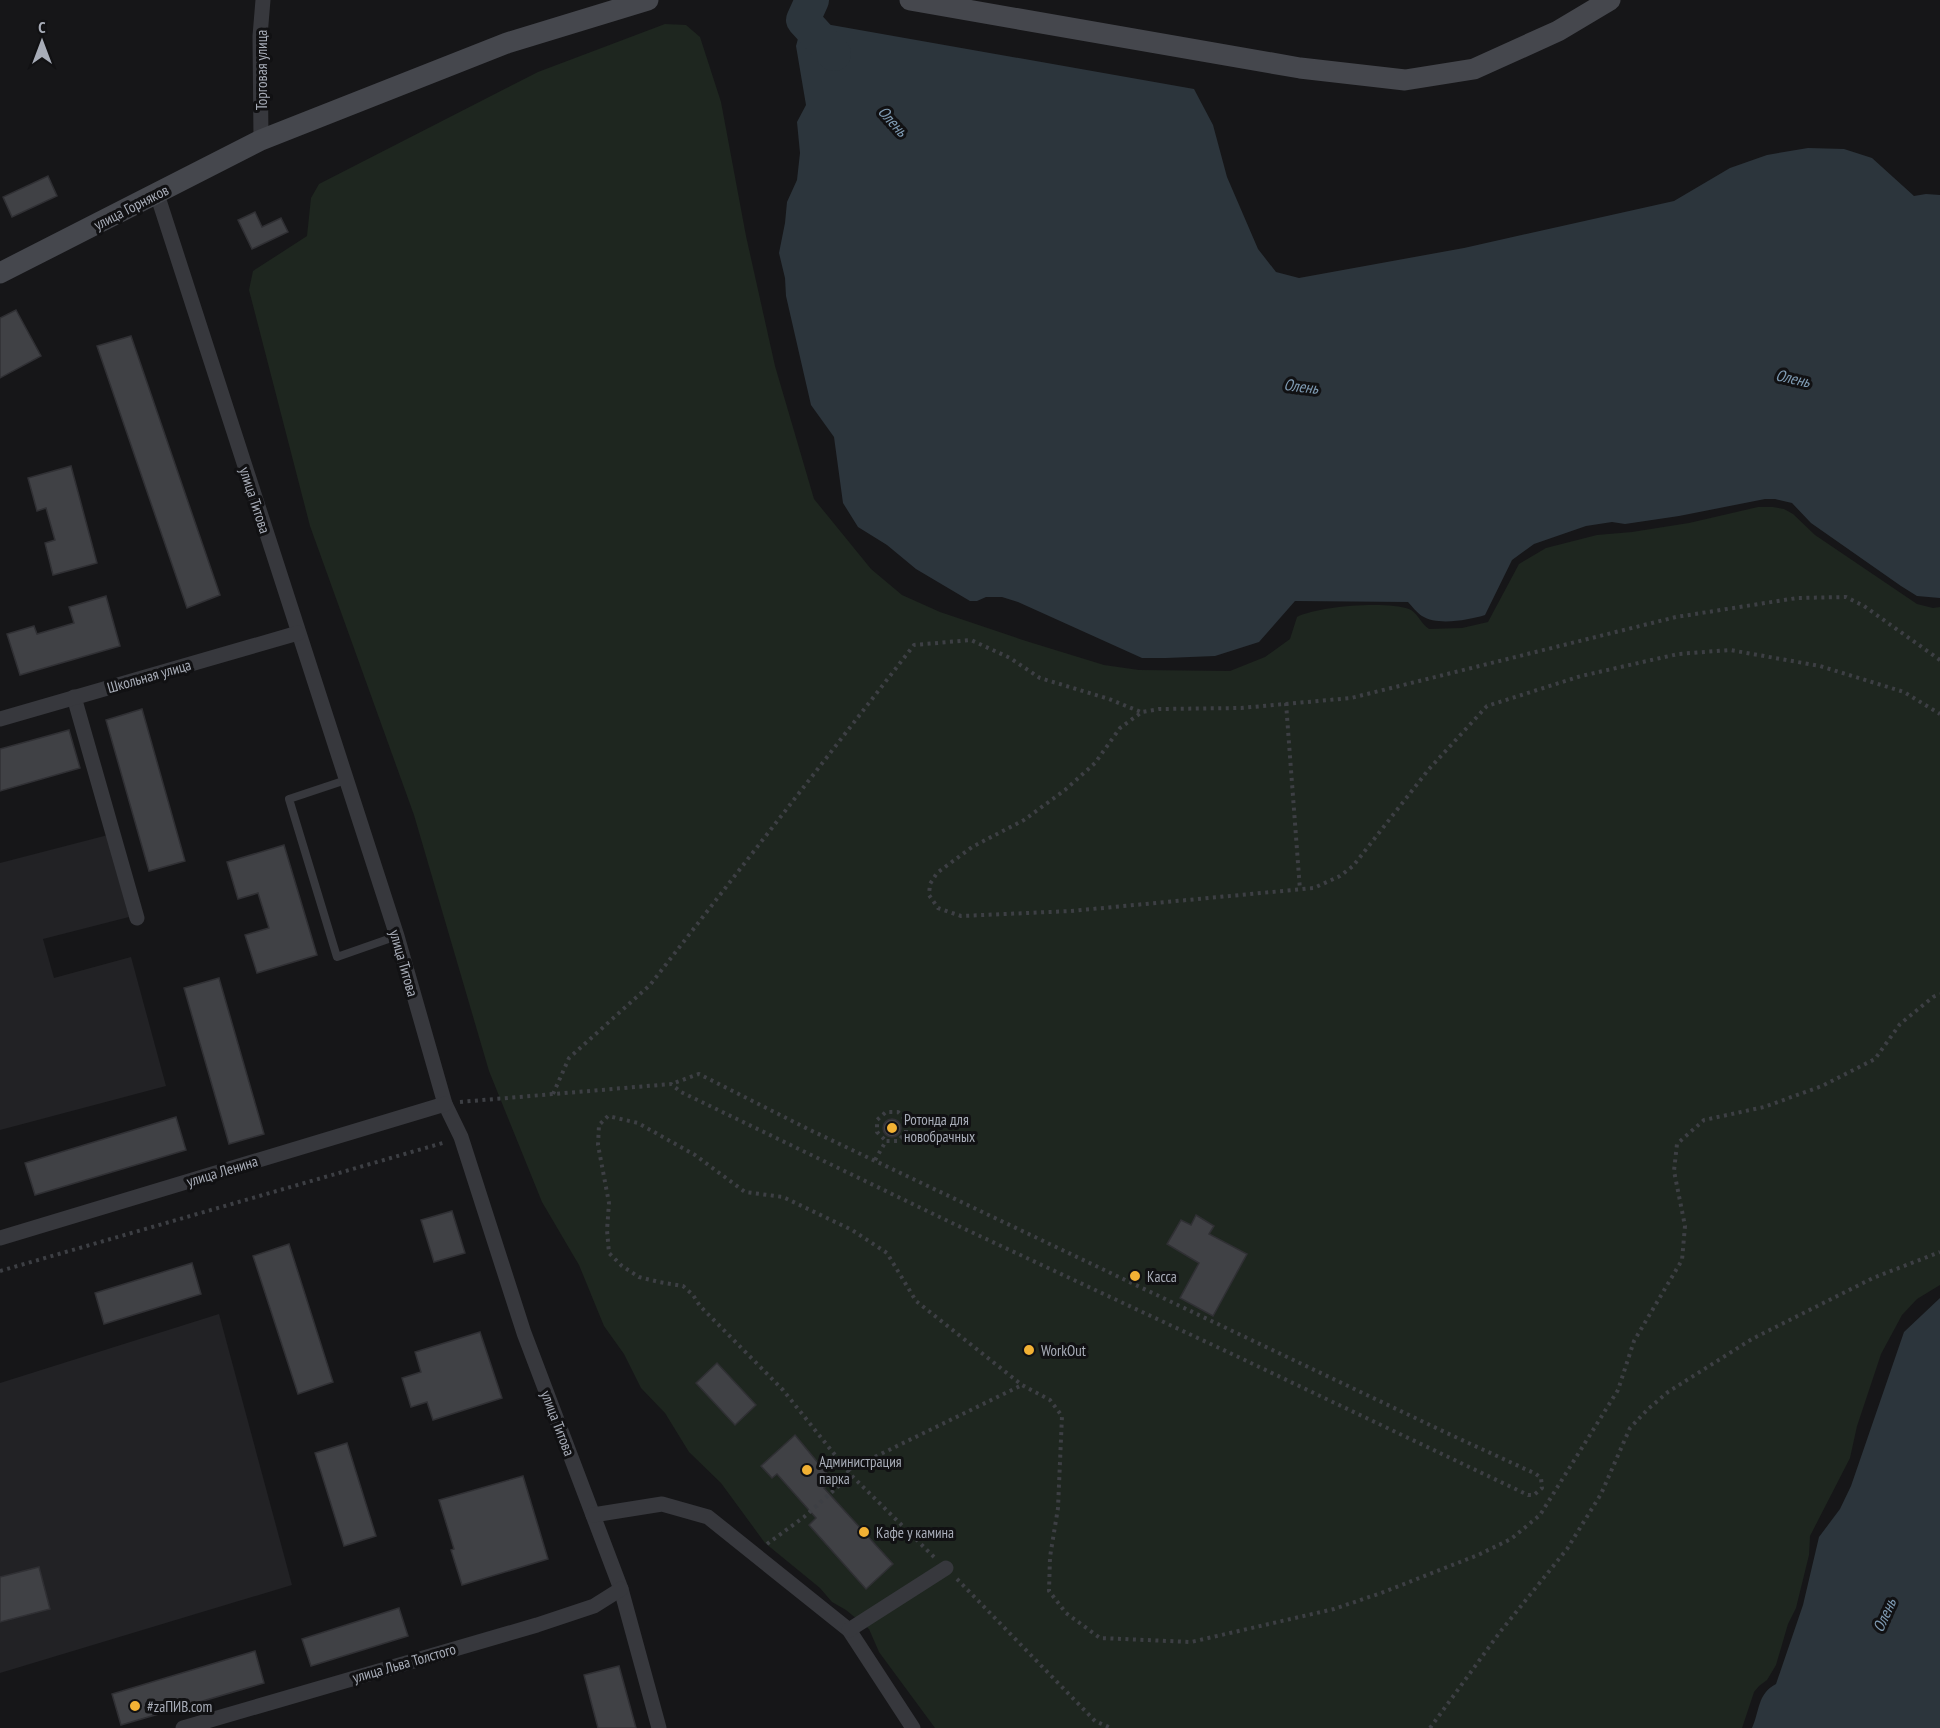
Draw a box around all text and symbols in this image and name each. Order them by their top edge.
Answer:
north arrow [12,12,72,72]
text: С [38,17,46,37]
street label: Торговая улица [252,30,271,110]
water label: Олень [874,101,913,141]
street label: улица Горняков [90,180,172,234]
water label: Олень [1774,364,1813,392]
water label: Олень [1283,374,1320,398]
street label: улица Титова [235,464,275,536]
street label: Школьная улица [105,655,193,697]
street label: улица Титова [385,927,423,999]
place label: Ротонда для новобрачных [904,1110,975,1146]
marker: Ротонда для новобрачных [885,1121,899,1135]
street label: улица Ленина [184,1151,260,1191]
place label: Касса [1147,1267,1177,1286]
marker: Касса [1128,1269,1142,1283]
place label: WorkOut [1041,1341,1086,1360]
marker: WorkOut [1022,1343,1036,1357]
street label: улица Титова [537,1388,579,1458]
place label: Администрация парка [819,1452,902,1488]
marker: Администрация парка [800,1463,814,1477]
place label: Кафе у камина [876,1523,954,1542]
marker: Кафе у камина [857,1525,871,1539]
water label: Олень [1868,1594,1901,1635]
street label: улица Льва Толстого [350,1639,458,1687]
place label: #zaПИВ.com [147,1697,212,1716]
marker: #zaПИВ.com [128,1699,142,1713]

